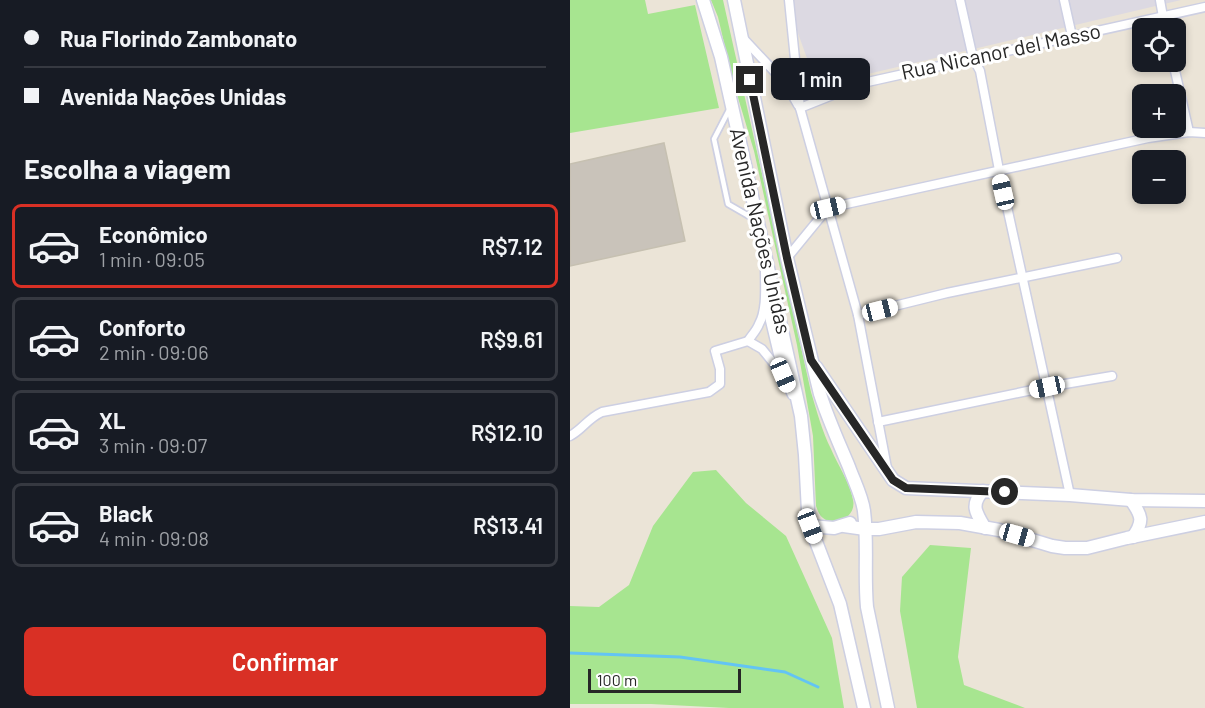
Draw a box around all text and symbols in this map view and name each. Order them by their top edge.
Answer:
street label: Rua Nicanor del Masso [899,17,1103,84]
map controls [1132,18,1186,204]
button: locate [1132,18,1186,72]
text: Rua Florindo Zambonato [60,25,297,51]
callout: 1 min [771,59,870,101]
route end [736,66,763,93]
text: 1 min [799,67,842,91]
text: Avenida Nações Unidas [60,83,286,109]
button: + [1132,84,1186,138]
street label: Avenida Nações Unidas [726,125,797,336]
button: − [1132,150,1186,204]
text: Escolha a viagem [24,152,231,184]
car [990,172,1016,212]
car [808,195,848,221]
icon: car [27,219,81,273]
text: Econômico [99,221,208,247]
text: R$7.12 [482,233,543,259]
text: 1 min · 09:05 [99,247,205,271]
car [860,297,900,323]
icon: car [27,312,81,366]
text: Conforto [99,314,186,340]
text: R$9.61 [480,326,543,352]
text: 2 min · 09:06 [99,340,208,364]
car [768,355,798,395]
car [1028,374,1066,400]
icon: car [27,405,81,459]
text: XL [99,407,125,433]
text: R$12.10 [471,419,543,445]
text: 3 min · 09:07 [99,433,207,457]
route start [991,478,1018,505]
icon: car [27,498,81,552]
text: Black [99,500,153,526]
car [795,506,825,546]
text: R$13.41 [473,512,543,538]
car [997,521,1037,549]
text: 4 min · 09:08 [99,526,209,550]
button: Confirmar [24,627,546,696]
scale bar [588,666,741,694]
text: 100 m [597,670,637,689]

